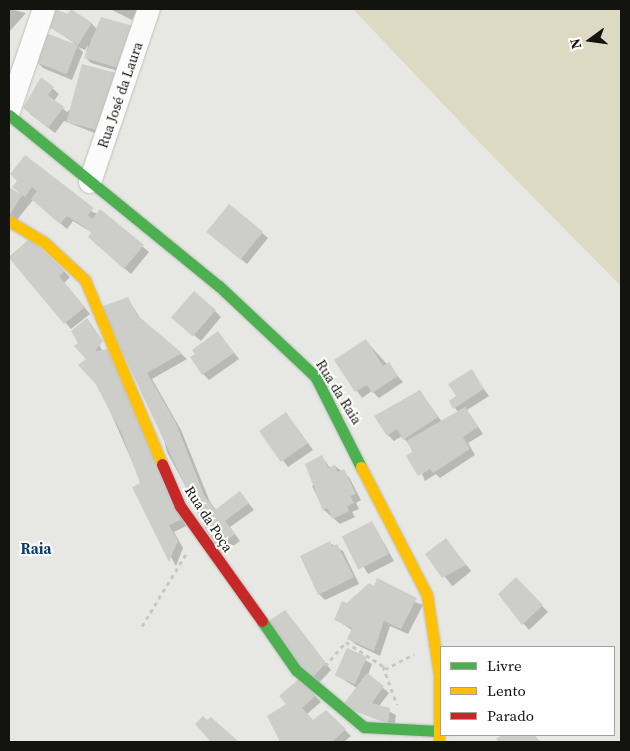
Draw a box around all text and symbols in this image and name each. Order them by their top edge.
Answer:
north arrow [565,15,615,65]
text: N [565,36,586,51]
street label: Rua José da Laura [94,40,146,150]
street label: Rua da Raia [312,356,366,428]
street label: Rua da Poça [181,483,237,555]
district label: Raia [21,540,51,558]
legend [440,646,615,736]
text: Livre [487,655,522,676]
text: Lento [487,680,526,701]
text: Parado [487,705,534,726]

